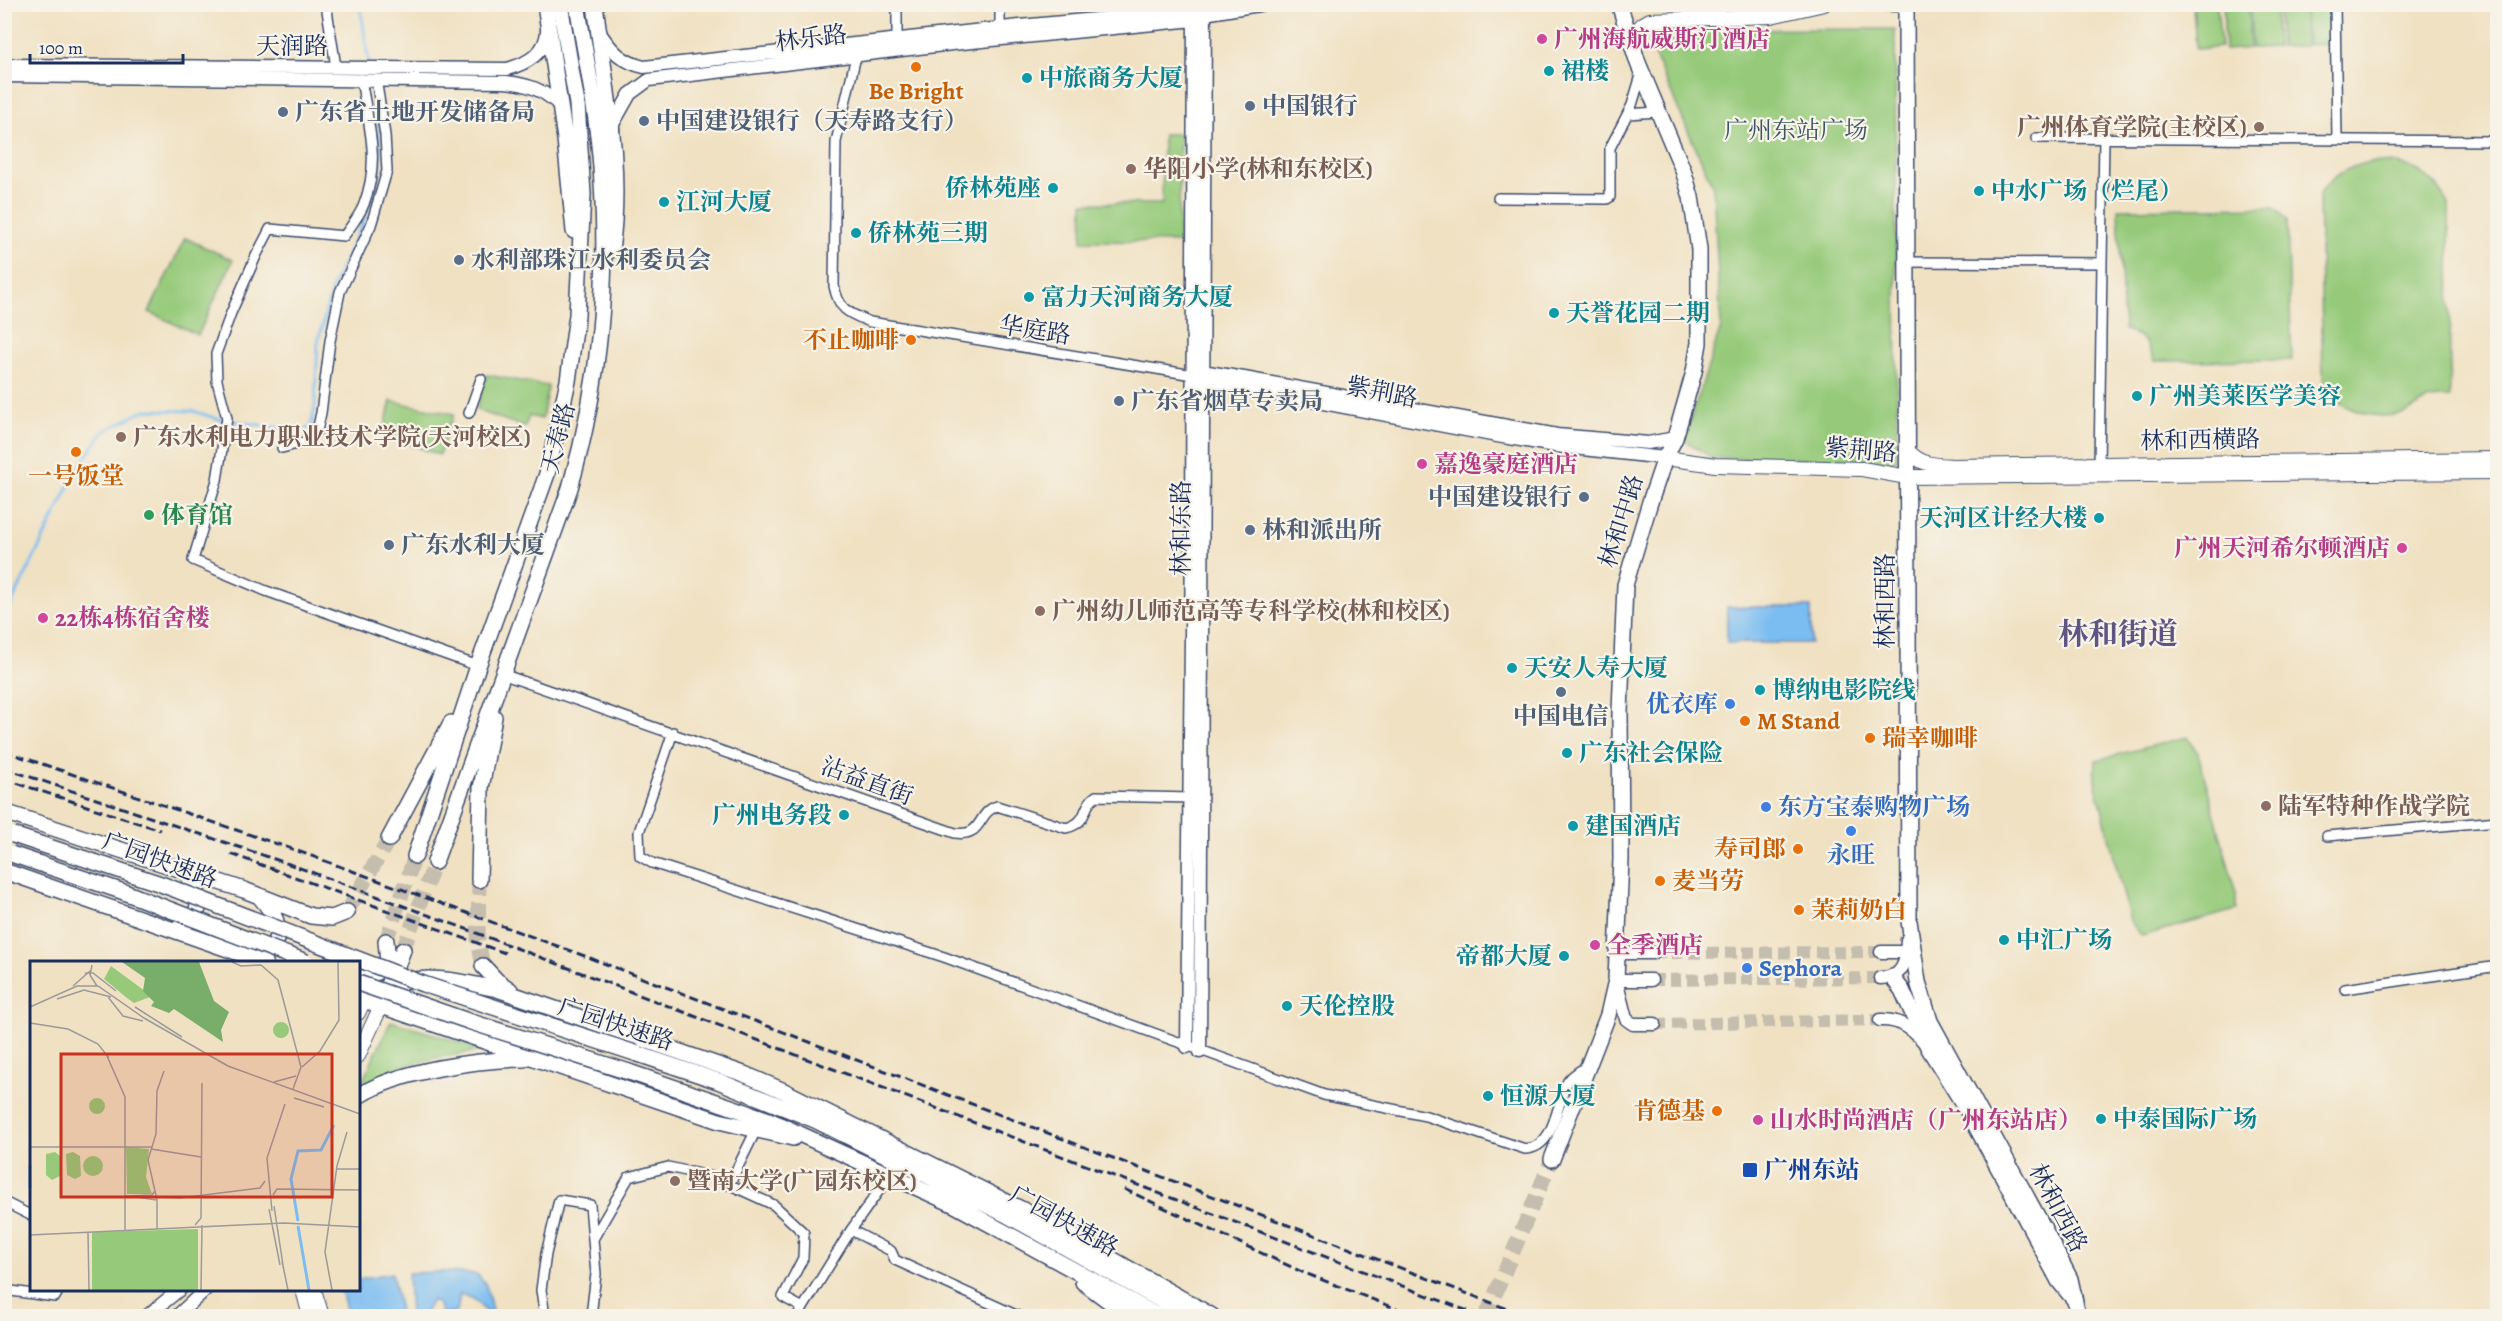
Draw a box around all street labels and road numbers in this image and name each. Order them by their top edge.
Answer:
street label: 林乐路 [773,18,849,58]
street label: 天润路 [256,30,328,62]
street label: 华庭路 [997,309,1073,351]
street label: 紫荆路 [1344,369,1420,415]
street label: 天寿路 [534,399,582,477]
street label: 林和西横路 [2140,423,2260,457]
street label: 紫荆路 [1824,431,1898,469]
street label: 林和中路 [1592,470,1650,572]
street label: 林和东路 [1165,480,1197,576]
street label: 林和西路 [1869,553,1901,649]
street label: 沾益直街 [816,750,918,812]
street label: 广园快速路 [98,824,222,896]
street label: 广园快速路 [554,990,678,1058]
street label: 林和西路 [2021,1158,2095,1258]
street label: 广园快速路 [1004,1178,1124,1264]

